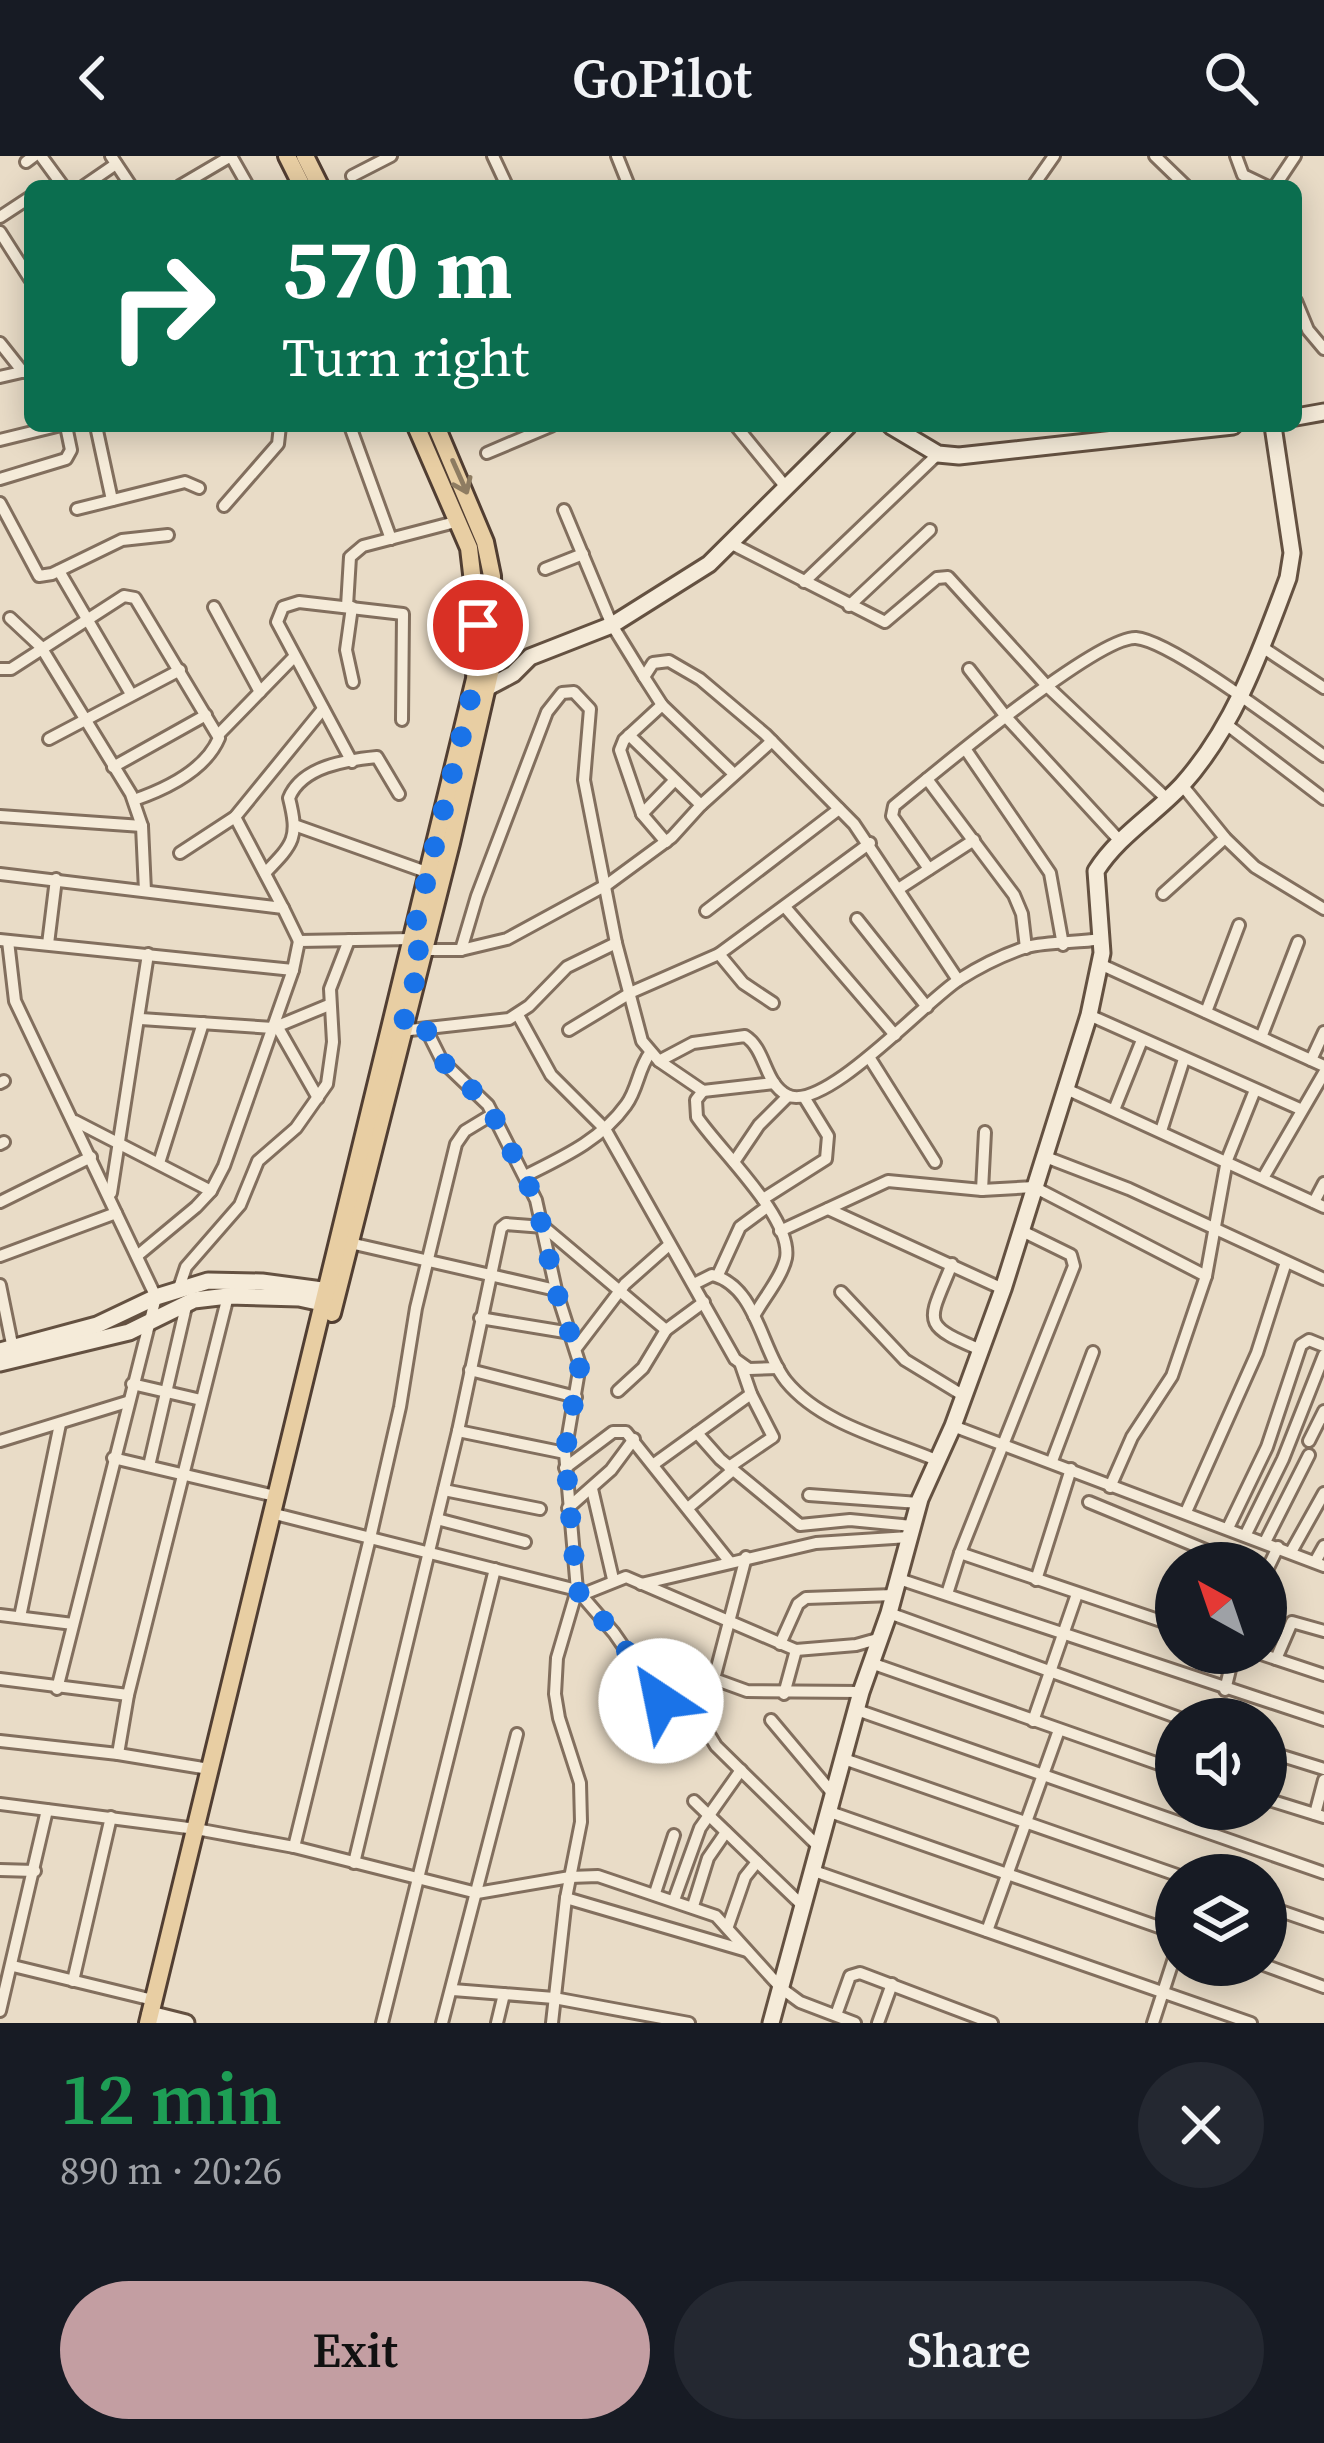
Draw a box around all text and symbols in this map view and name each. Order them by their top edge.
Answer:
text: GoPilot [572,41,752,115]
icon: back [60,45,126,111]
icon: search [1198,45,1264,111]
text: 570 m [282,211,513,326]
icon: right [84,228,240,384]
text: Turn right [282,320,529,394]
one-way arrow [451,458,472,495]
pin [427,574,529,676]
icon: arrive [445,592,511,658]
north arrow [1155,1542,1287,1674]
map controls [1155,1542,1287,1986]
position arrow [598,1638,724,1764]
button: sound [1155,1698,1287,1830]
button: layers [1155,1854,1287,1986]
text: 12 min [60,2049,282,2148]
button: close [1138,2062,1264,2188]
text: 890 m · 20:26 [60,2144,282,2197]
button: Exit [60,2281,650,2419]
button: Share [674,2281,1264,2419]

